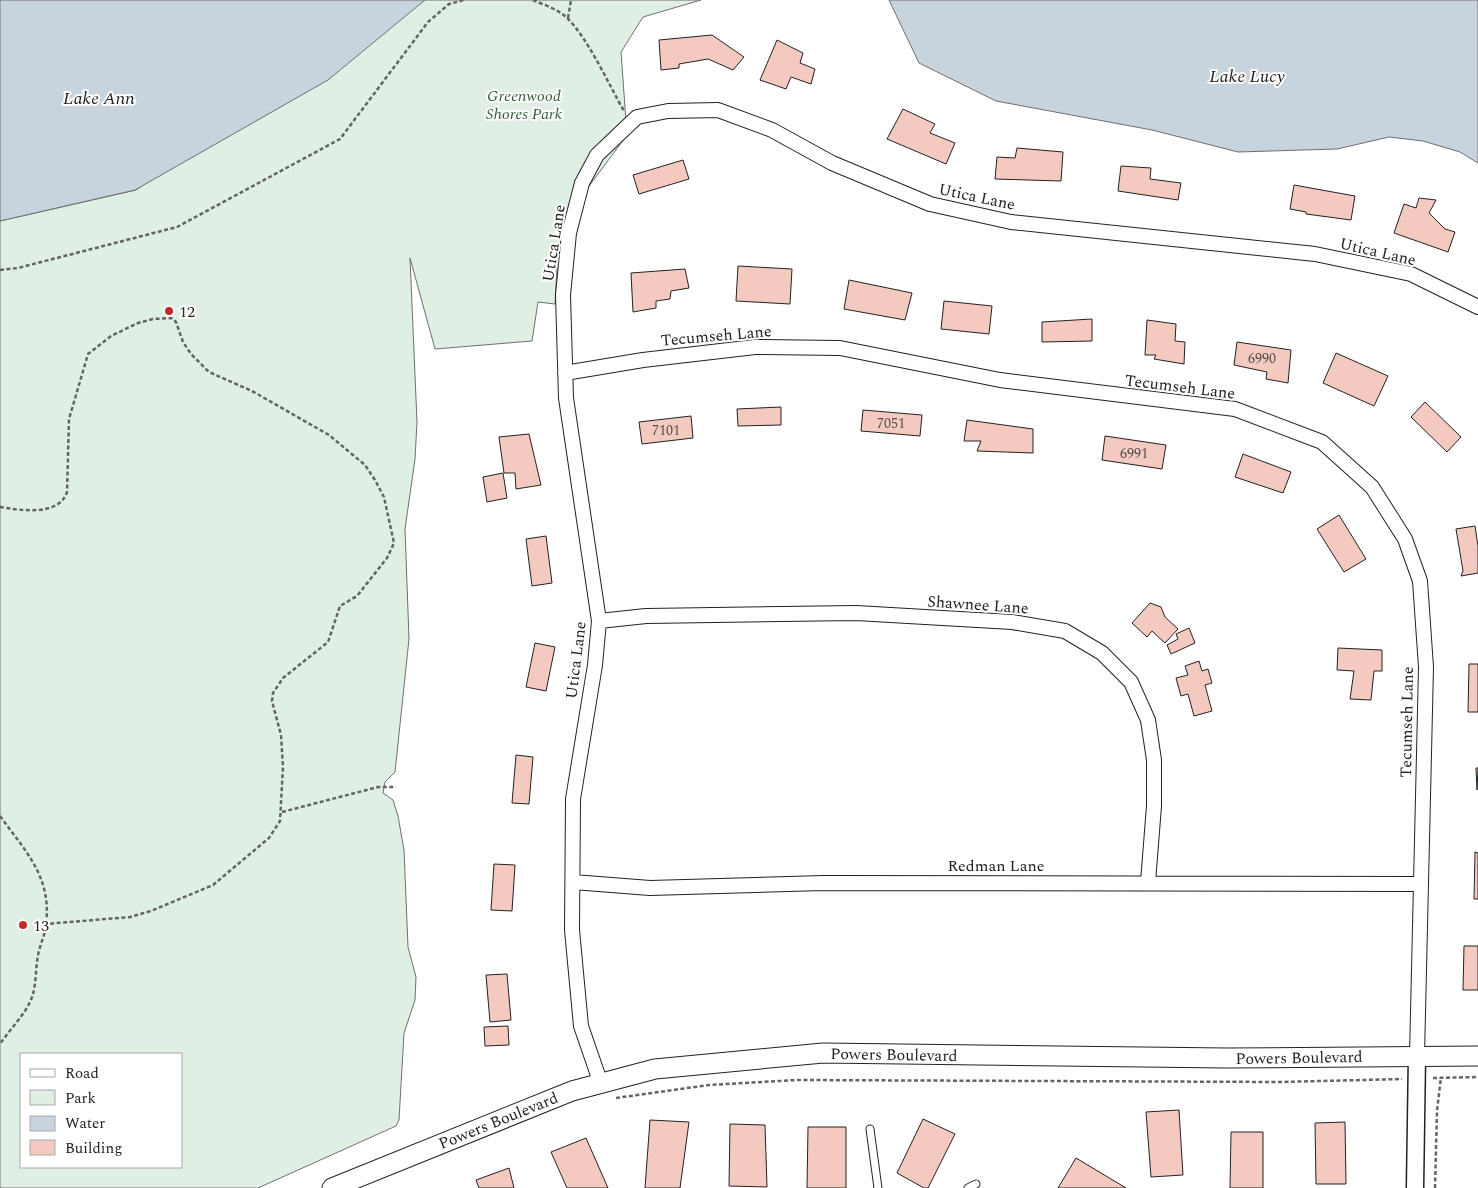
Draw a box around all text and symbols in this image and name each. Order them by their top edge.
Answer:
water label: Lake Lucy [1209,63,1285,90]
park label: Greenwood Shores Park [486,84,563,126]
water label: Lake Ann [63,85,135,112]
street label: Utica Lane [936,177,1017,217]
street label: Utica Lane [536,203,572,284]
street label: Utica Lane [1337,232,1418,272]
place label: 12 [179,300,195,324]
marker: 12 [163,305,175,317]
street label: Tecumseh Lane [660,319,772,353]
house number: 6990 [1248,348,1276,369]
street label: Tecumseh Lane [1123,368,1236,406]
house number: 7051 [877,413,905,434]
house number: 7101 [652,420,680,441]
house number: 6991 [1120,443,1148,464]
street label: Shawnee Lane [927,589,1029,621]
street label: Utica Lane [559,620,593,700]
street label: Tecumseh Lane [1394,666,1420,778]
street label: Redman Lane [947,854,1045,878]
place label: 13 [33,914,49,938]
marker: 13 [17,919,29,931]
street label: Powers Boulevard [830,1042,958,1068]
street label: Powers Boulevard [1235,1045,1363,1071]
legend [20,1053,182,1168]
text: Road [65,1062,99,1085]
street label: Powers Boulevard [435,1086,562,1156]
text: Park [65,1087,96,1110]
text: Water [65,1112,105,1135]
text: Building [65,1137,122,1160]

